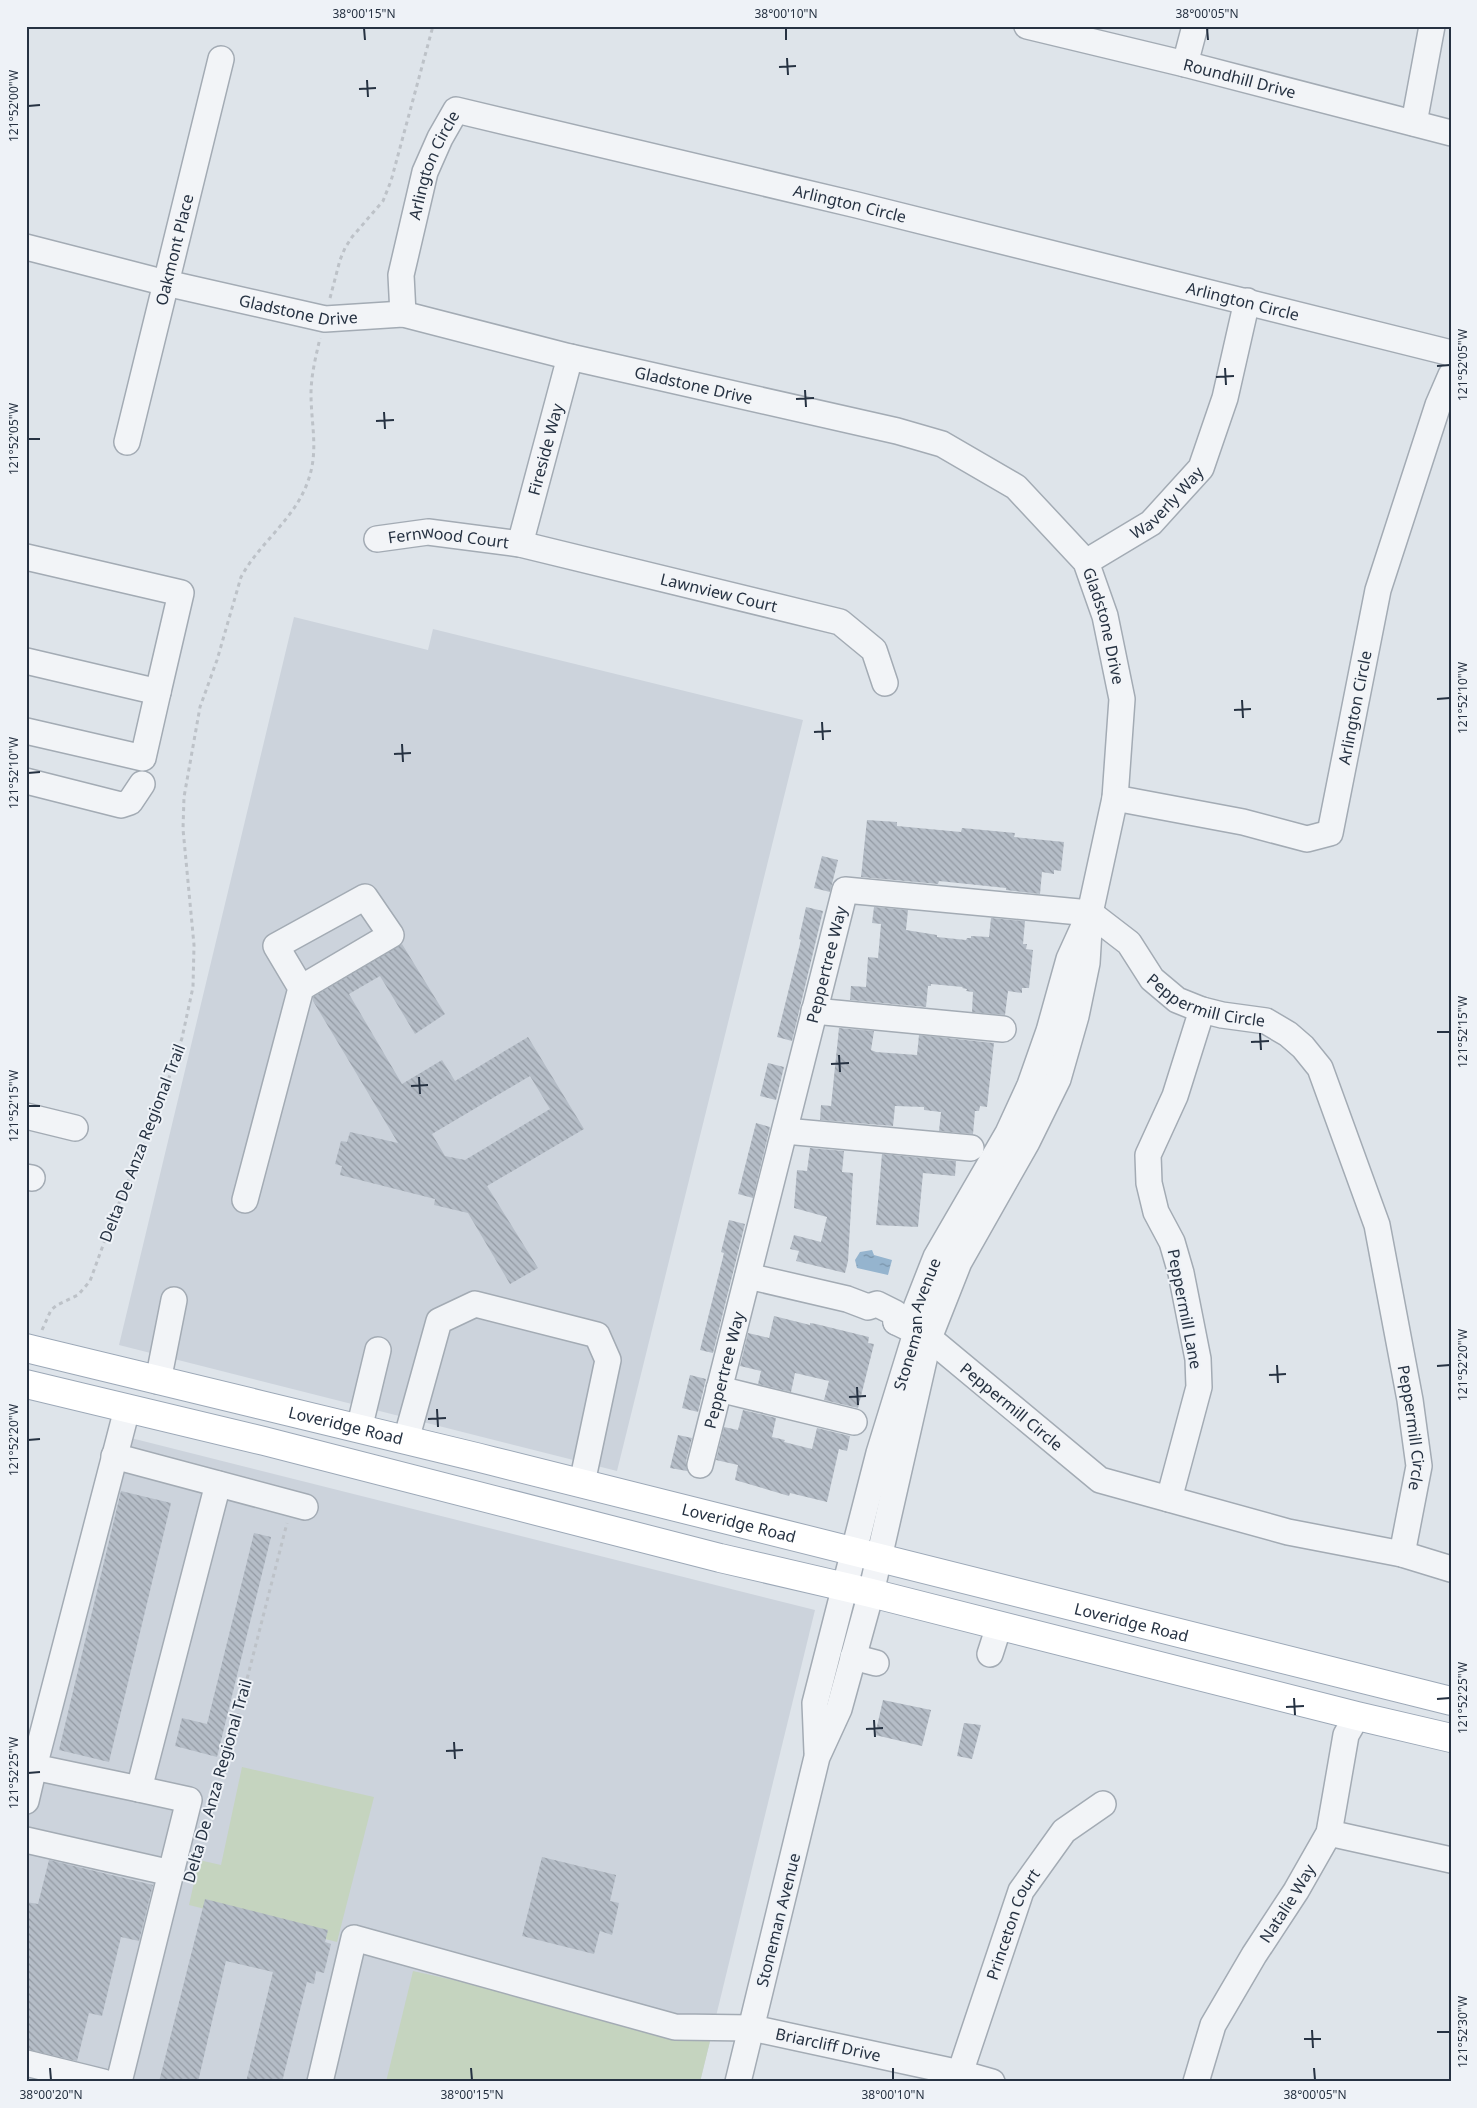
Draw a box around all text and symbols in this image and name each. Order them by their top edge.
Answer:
text: 38°00'15"N [332,5,396,22]
text: 38°00'10"N [754,5,818,22]
text: 38°00'05"N [1175,5,1239,22]
street label: Roundhill Drive [1181,53,1298,103]
text: 121°52'00"W [5,70,22,142]
street label: Arlington Circle [403,107,464,222]
street label: Arlington Circle [791,179,909,228]
street label: Oakmont Place [150,192,198,308]
street label: Arlington Circle [1184,276,1302,326]
street label: Gladstone Drive [237,289,358,331]
text: 121°52'05"W [1454,329,1471,401]
street label: Gladstone Drive [633,361,755,409]
street label: Fireside Way [523,400,568,498]
text: 121°52'05"W [5,403,22,475]
street label: Waverly Way [1126,461,1209,544]
street label: Fernwood Court [386,520,510,553]
street label: Gladstone Drive [1078,564,1130,686]
street label: Lawnview Court [658,568,780,617]
street label: Arlington Circle [1333,649,1377,767]
text: 121°52'10"W [1454,662,1471,734]
text: 121°52'10"W [5,737,22,809]
street label: Peppertree Way [801,903,852,1026]
street label: Peppermill Circle [1142,968,1266,1032]
text: 121°52'15"W [1454,996,1471,1068]
street label: Delta De Anza Regional Trail [94,1041,190,1245]
text: 121°52'15"W [5,1070,22,1142]
street label: Peppermill Lane [1163,1247,1207,1371]
street label: Stoneman Avenue [888,1255,946,1393]
street label: Peppertree Way [699,1308,750,1431]
text: 121°52'20"W [1454,1329,1471,1401]
street label: Peppermill Circle [956,1358,1067,1456]
street label: Peppermill Circle [1393,1363,1430,1492]
street label: Loveridge Road [286,1401,405,1450]
text: 121°52'20"W [5,1404,22,1476]
street label: Loveridge Road [679,1498,798,1548]
street label: Loveridge Road [1072,1597,1191,1647]
text: 121°52'25"W [1454,1662,1471,1734]
street label: Delta De Anza Regional Trail [177,1677,257,1885]
text: 121°52'25"W [5,1737,22,1809]
street label: Stoneman Avenue [751,1851,805,1989]
street label: Natalie Way [1254,1859,1321,1947]
street label: Princeton Court [981,1864,1045,1983]
text: 121°52'30"W [1454,1996,1471,2068]
street label: Briarcliff Drive [773,2022,883,2067]
text: 38°00'20"N [19,2086,83,2103]
text: 38°00'15"N [440,2086,504,2103]
text: 38°00'10"N [861,2086,925,2103]
text: 38°00'05"N [1283,2086,1347,2103]

